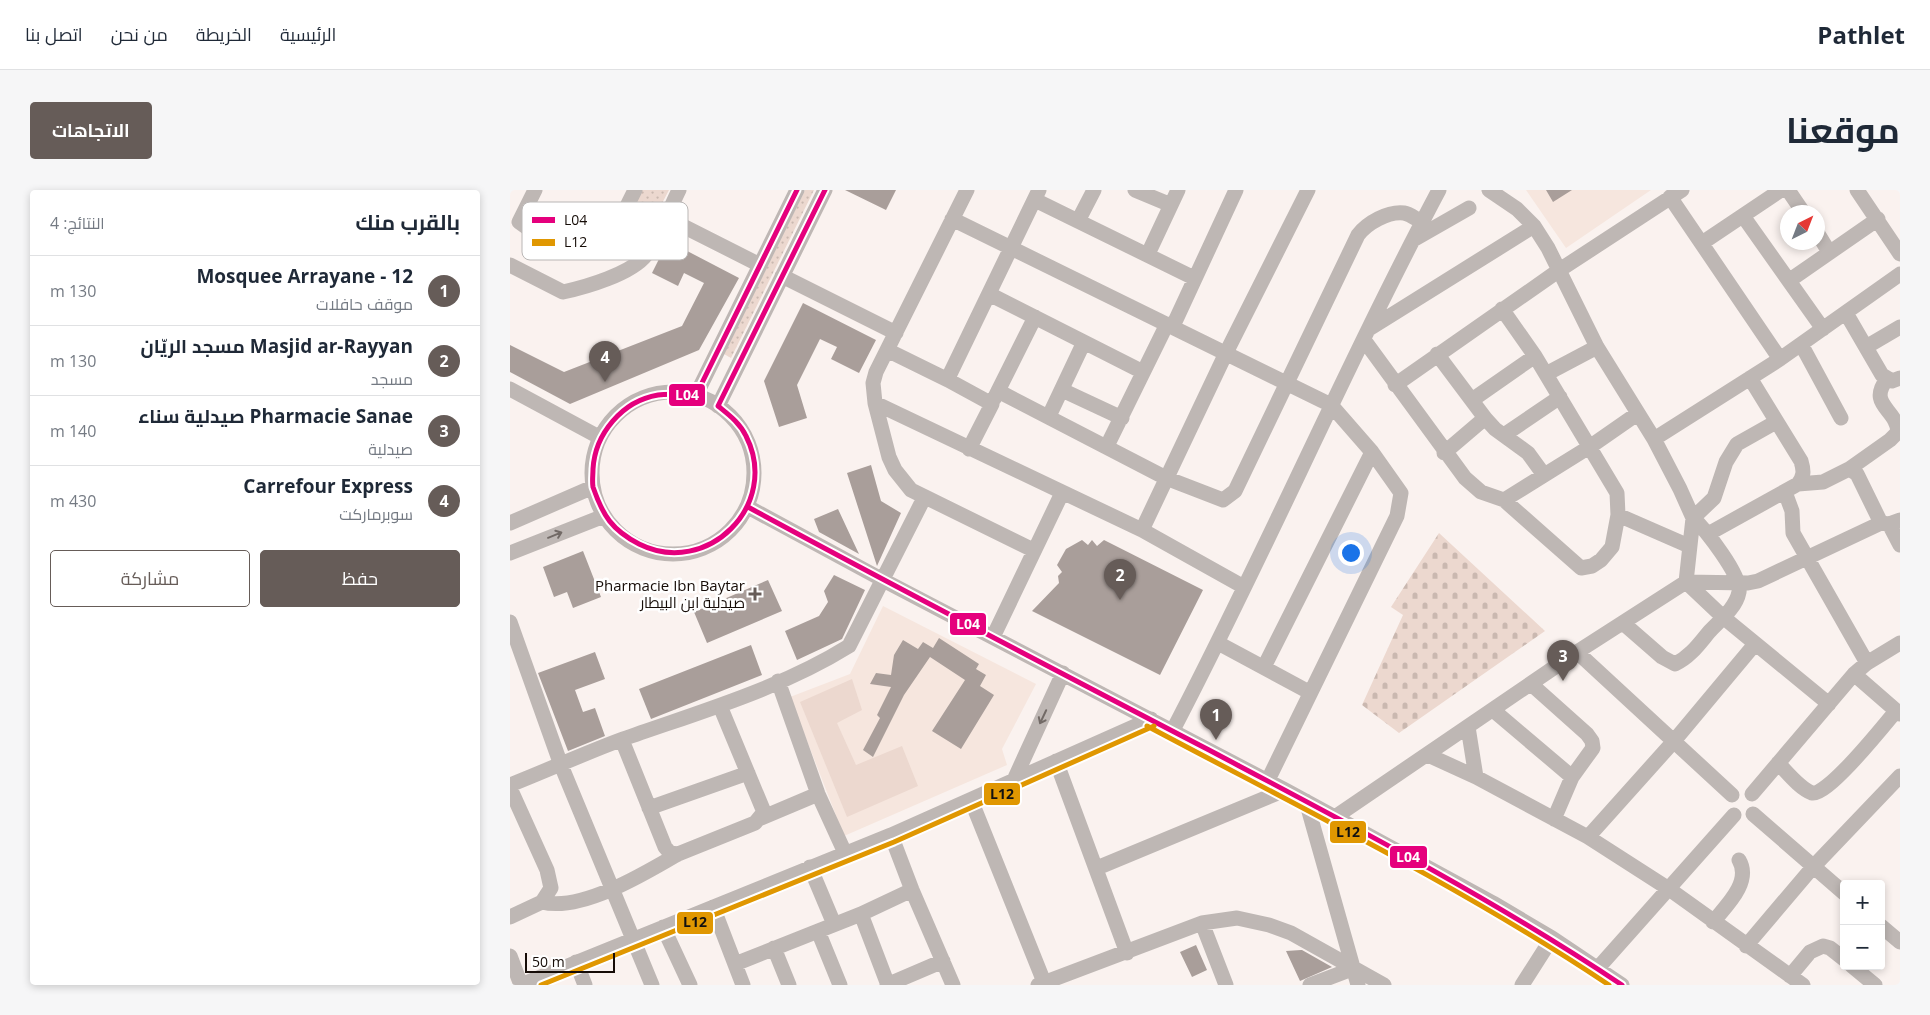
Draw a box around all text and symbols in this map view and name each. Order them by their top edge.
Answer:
text: Pathlet [1817,18,1905,51]
text: اتصل بنا [25,22,83,46]
text: من نحن [111,22,168,46]
text: الخريطة [196,22,252,46]
text: الرئيسية [280,22,336,46]
button: الاتجاهات [30,102,152,159]
text: موقعنا [1786,106,1900,153]
legend [522,202,688,260]
north arrow [1780,205,1825,250]
text: بالقرب منك [355,208,460,236]
text: L04 [564,210,587,229]
text: النتائج: 4 [50,212,105,234]
text: L12 [564,232,587,251]
text: 12 - Mosquee Arrayane [196,263,413,289]
text: 130 m [50,280,96,302]
text: 1 [439,280,449,302]
text: موقف حافلات [316,293,413,315]
text: Masjid ar-Rayyan مسجد الريّان [140,333,413,359]
pin: 4 [589,341,621,382]
text: 130 m [50,350,96,372]
text: 2 [439,350,449,372]
text: مسجد [371,368,413,390]
line badge: L04 [668,383,706,407]
text: L04 [675,385,699,404]
text: Pharmacie Sanae صيدلية سناء [138,403,413,429]
text: 140 m [50,420,96,442]
text: 3 [439,420,449,442]
text: صيدلية [368,438,413,460]
text: Carrefour Express [243,473,413,499]
text: 430 m [50,490,96,512]
text: 4 [439,490,449,512]
text: سوبرماركت [339,503,413,525]
one-way arrow [548,530,563,539]
your location [1338,540,1364,566]
button: مشاركة [50,550,250,607]
button: حفظ [260,550,460,607]
pin: 2 [1104,559,1136,600]
place label: Pharmacie Ibn Baytar صيدلية ابن البيطار [595,575,745,613]
marker: Pharmacie Ibn Baytar صيدلية ابن البيطار [749,588,761,600]
line badge: L04 [949,612,987,636]
text: L04 [956,614,980,633]
pin: 3 [1547,640,1579,681]
pin: 1 [1200,699,1232,740]
one-way arrow [1037,709,1047,724]
line badge: L12 [983,782,1021,806]
text: L12 [990,784,1014,803]
line badge: L12 [1329,820,1367,844]
text: L12 [1336,822,1360,841]
line badge: L04 [1389,845,1428,869]
text: L04 [1396,847,1420,866]
map controls [1840,880,1885,970]
button: + [1840,880,1885,925]
line badge: L12 [676,911,714,935]
text: L12 [683,912,707,931]
button: − [1840,925,1885,970]
scale bar [525,950,615,973]
text: 50 m [532,952,565,971]

